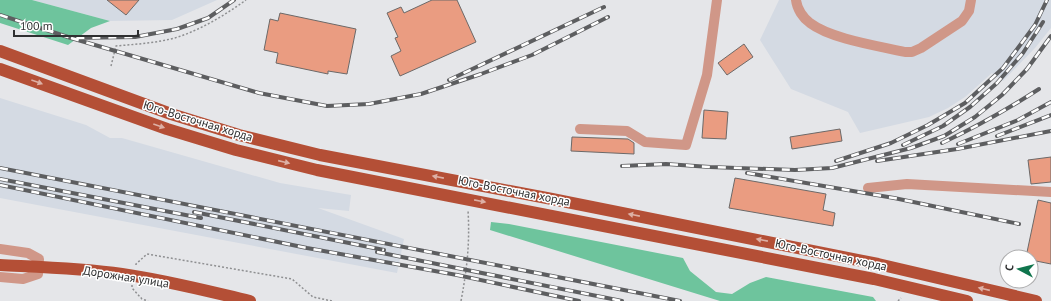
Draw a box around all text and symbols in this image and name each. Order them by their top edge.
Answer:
scale bar [14,12,138,38]
text: 100 m [20,18,53,33]
one-way arrow [31,80,43,86]
street label: Юго-Восточная хорда [142,97,255,144]
one-way arrow [154,123,166,129]
one-way arrow [278,159,290,165]
street label: Юго-Восточная хорда [457,172,571,209]
one-way arrow [432,174,444,180]
one-way arrow [474,199,486,205]
one-way arrow [628,212,640,218]
street label: Юго-Восточная хорда [774,235,888,274]
one-way arrow [756,237,768,243]
north arrow [999,249,1039,289]
street label: Дорожная улица [82,262,170,291]
text: С [1002,264,1016,272]
one-way arrow [978,285,991,291]

